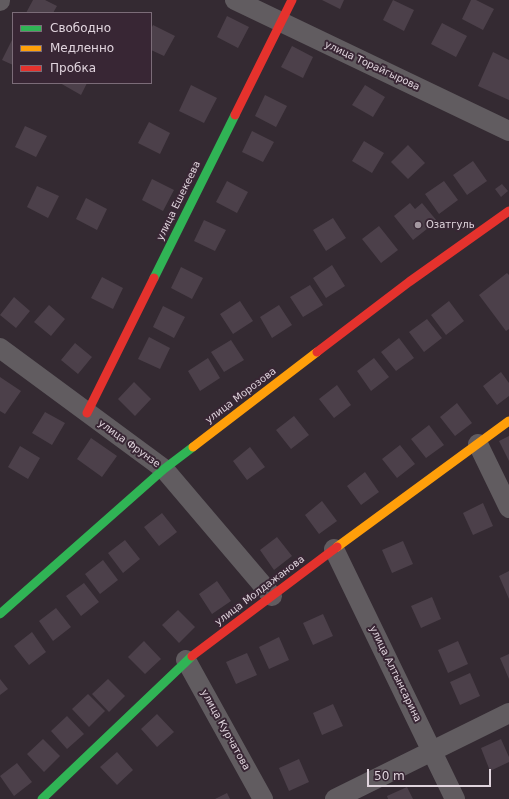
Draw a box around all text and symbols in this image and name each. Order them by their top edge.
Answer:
legend [12,12,152,84]
text: Свободно [50,21,111,35]
street label: улица Торайгырова [322,39,422,93]
text: Медленно [50,41,114,55]
text: Пробка [50,61,96,75]
street label: улица Ешекеева [155,159,203,243]
place label: Oзатгуль [426,219,475,231]
marker: Oзатгуль [413,220,423,230]
street label: улица Морозова [203,365,279,427]
street label: улица Фрунзе [96,417,162,471]
street label: улица Молдажанова [213,553,307,629]
street label: улица Алтынсарина [366,624,424,724]
street label: улица Курчатова [198,688,252,772]
scale bar [369,761,493,787]
text: 50 m [374,769,405,783]

